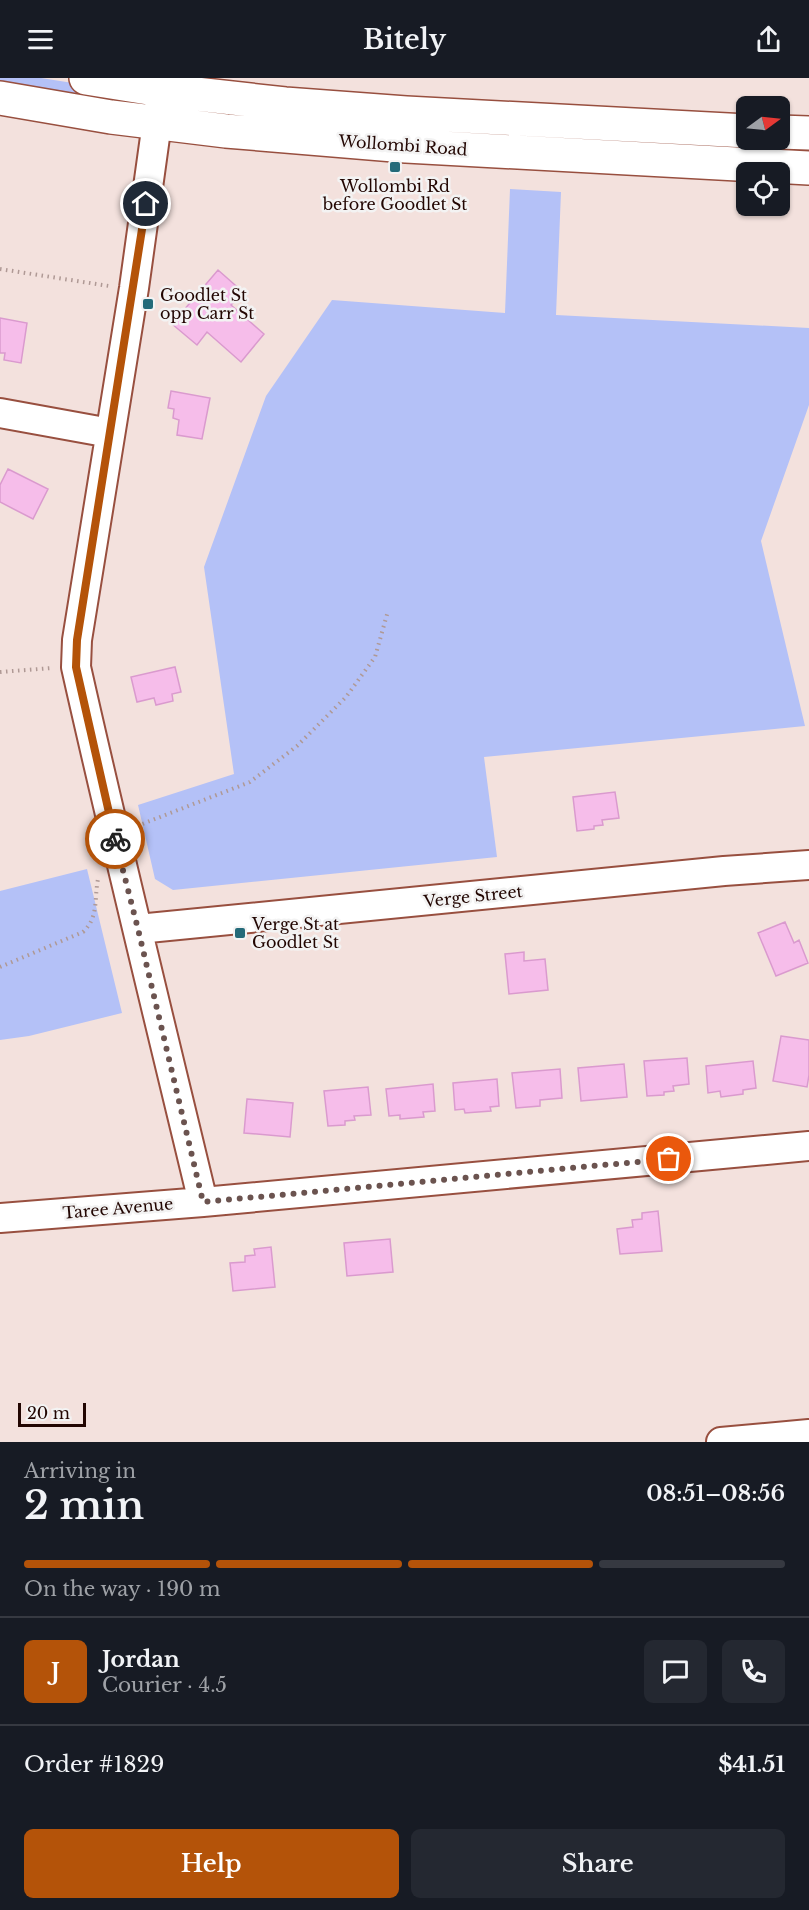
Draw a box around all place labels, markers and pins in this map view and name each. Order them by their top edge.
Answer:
marker: Wollombi Rd before Goodlet St [388,160,402,174]
place label: Wollombi Rd before Goodlet St [322,176,467,214]
pin [120,178,171,229]
place label: Goodlet St opp Carr St [160,285,254,323]
marker: Goodlet St opp Carr St [141,297,155,311]
place label: Verge St at Goodlet St [251,914,339,952]
marker: Verge St at Goodlet St [233,926,247,940]
pin [643,1133,694,1184]

